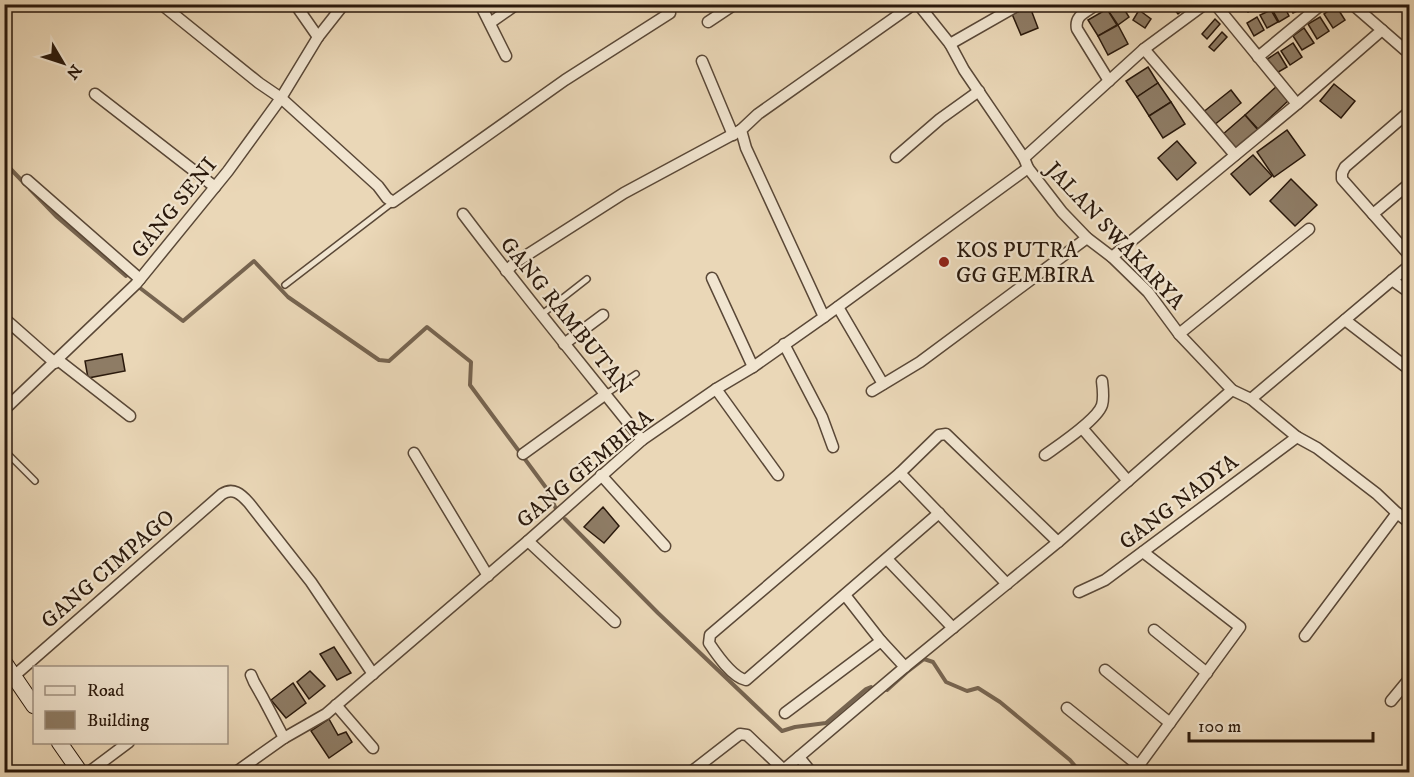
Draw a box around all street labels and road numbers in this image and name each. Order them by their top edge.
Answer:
street label: GANG SENI [125,152,223,264]
street label: JALAN SWAKARYA [1038,155,1191,316]
street label: GANG RAMBUTAN [494,232,638,400]
street label: GANG GEMBIRA [511,404,660,534]
street label: GANG NADYA [1114,448,1245,556]
street label: GANG CIMPAGO [36,504,180,634]

